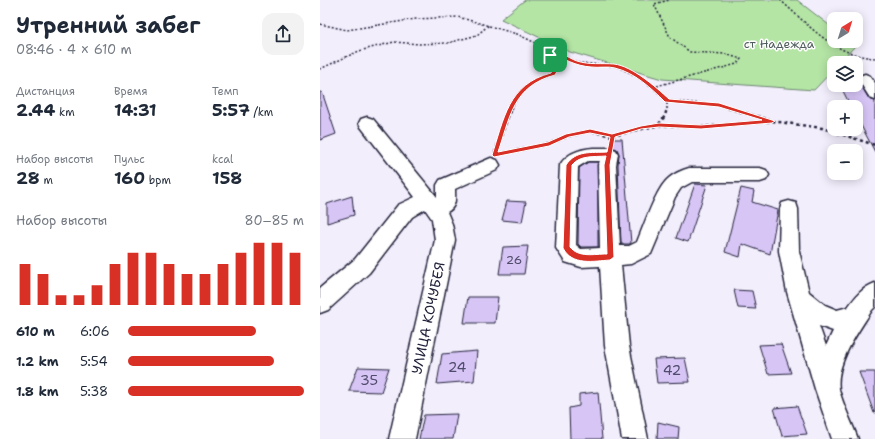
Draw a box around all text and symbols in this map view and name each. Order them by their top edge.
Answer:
text: Утренний забег [16,11,200,40]
north arrow [827,12,863,48]
map controls [827,12,863,180]
button: share [262,13,304,55]
park label: ст Надежда [744,36,815,52]
pin [533,38,567,72]
text: 08:46 · 4 × 610 m [16,41,132,58]
icon: arrive [539,44,561,66]
button: layers [827,56,863,92]
text: Дистанция [16,84,75,99]
text: Время [114,84,148,99]
text: Темп [212,84,239,99]
text: 2.44 [16,99,55,121]
text: 14:31 [114,99,157,121]
text: 5:57 [212,99,250,121]
button: + [827,100,863,136]
text: km [55,105,75,120]
text: /km [250,105,273,120]
button: − [827,144,863,180]
text: Набор высоты [16,152,93,167]
text: Пульс [114,152,145,167]
text: kcal [212,152,233,167]
text: 28 [16,167,40,189]
text: 160 [114,167,145,189]
text: 158 [212,167,242,189]
text: m [40,173,53,188]
text: bpm [145,173,171,188]
text: Набор высоты [16,212,107,229]
text: 80–85 m [245,212,304,229]
house number: 26 [506,252,522,268]
street label: УЛИЦА КОЧУБЕЯ [407,260,449,376]
text: 610 m [16,323,55,340]
text: 6:06 [80,323,110,340]
text: 1.2 km [16,353,59,370]
text: 5:54 [80,353,108,370]
house number: 24 [448,358,467,376]
house number: 42 [663,361,681,379]
house number: 35 [360,371,378,389]
text: 1.8 km [16,383,59,400]
text: 5:38 [80,383,108,400]

